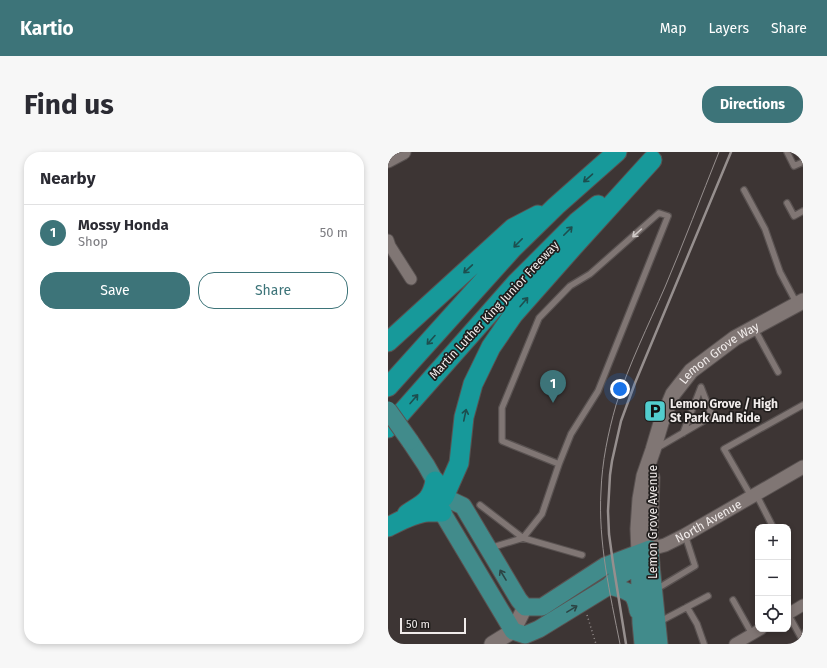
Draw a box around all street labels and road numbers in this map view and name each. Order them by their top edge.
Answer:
street label: Martin Luther King Junior Freeway [426,238,562,382]
street label: Lemon Grove Way [676,319,762,387]
street label: Lemon Grove Avenue [646,465,660,579]
street label: North Avenue [673,497,744,546]

